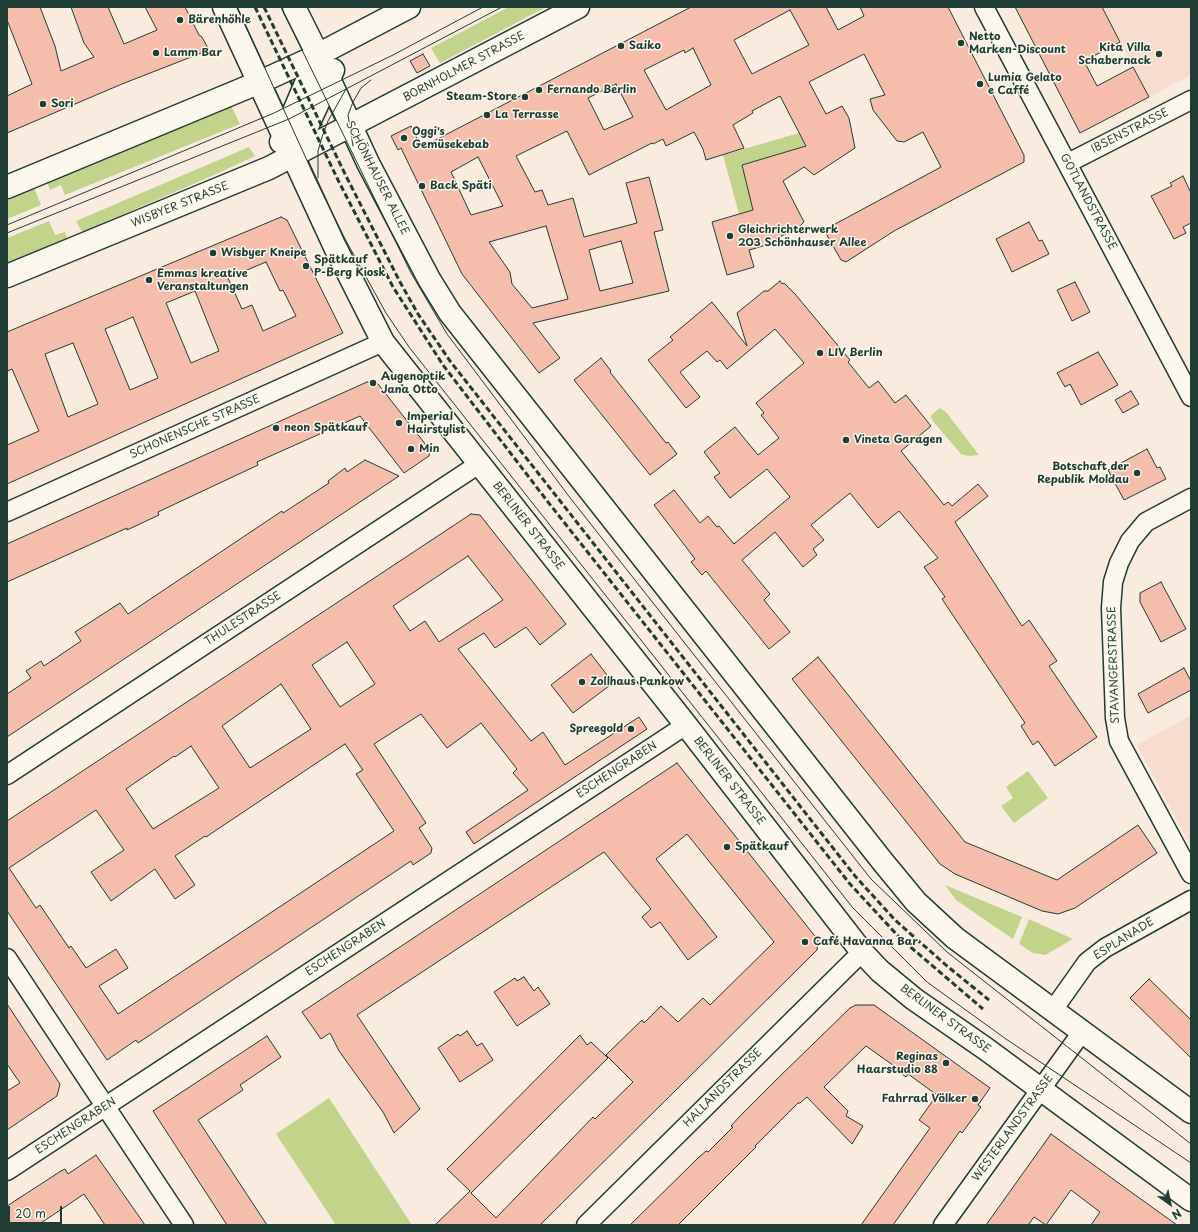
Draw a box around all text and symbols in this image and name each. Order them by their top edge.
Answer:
place label: Bärenhöhle [188,13,251,27]
marker: Bärenhöhle [175,15,185,25]
street label: BORNHOLMER STRASSE [401,29,527,105]
place label: Netto Marken-Discount [969,30,1066,56]
marker: Netto Marken-Discount [956,38,966,48]
place label: Saiko [629,39,661,53]
marker: Saiko [616,41,626,51]
place label: Kita Villa Schabernack [1078,41,1151,67]
place label: Lamm Bar [164,46,222,60]
marker: Lamm Bar [151,48,161,58]
marker: Kita Villa Schabernack [1154,49,1164,59]
place label: Lumia Gelato e Caffé [988,71,1062,97]
marker: Lumia Gelato e Caffé [975,79,985,89]
place label: Fernando Berlin [547,83,636,97]
marker: Fernando Berlin [534,85,544,95]
place label: Steam-Store [446,90,517,104]
marker: Steam-Store [520,92,530,102]
place label: Sori [51,97,74,111]
marker: Sori [38,99,48,109]
street label: IBSENSTRASSE [1089,106,1171,156]
place label: La Terrasse [495,108,559,122]
marker: La Terrasse [482,110,492,120]
street label: SCHÖNHAUSER ALLEE [342,119,412,237]
place label: Oggi's Gemüsekebab [412,125,489,151]
marker: Oggi's Gemüsekebab [399,133,409,143]
street label: GOTLANDSTRASSE [1057,152,1119,252]
street label: WISBYER STRASSE [129,179,231,231]
place label: Back Späti [430,179,492,193]
marker: Back Späti [417,181,427,191]
place label: Gleichrichterwerk 203 Schönhauser Allee [738,223,866,249]
marker: Gleichrichterwerk 203 Schönhauser Allee [725,231,735,241]
place label: Wisbyer Kneipe [221,246,307,260]
marker: Wisbyer Kneipe [208,248,218,258]
place label: Spätkauf P-Berg Kiosk [314,253,386,279]
marker: Spätkauf P-Berg Kiosk [301,261,311,271]
place label: Emmas kreative Veranstaltungen [157,267,249,293]
marker: Emmas kreative Veranstaltungen [144,275,154,285]
place label: LIV Berlin [828,346,883,360]
marker: LIV Berlin [815,348,825,358]
place label: Augenoptik Jana Otto [381,370,446,396]
marker: Augenoptik Jana Otto [368,378,378,388]
street label: SCHONENSCHE STRASSE [128,392,262,462]
place label: Imperial Hairstylist [407,410,466,436]
marker: Imperial Hairstylist [394,418,404,428]
place label: neon Spätkauf [284,421,367,435]
marker: neon Spätkauf [271,423,281,433]
place label: Vineta Garagen [854,433,942,447]
marker: Vineta Garagen [841,435,851,445]
place label: Min [419,442,439,456]
marker: Min [406,444,416,454]
place label: Botschaft der Republik Moldau [1037,460,1129,486]
marker: Botschaft der Republik Moldau [1132,468,1142,478]
street label: BERLINER STRASSE [489,479,567,573]
street label: THULESTRASSE [202,589,284,649]
street label: STAVANGERSTRASSE [1105,606,1123,724]
place label: Zollhaus Pankow [590,675,684,689]
marker: Zollhaus Pankow [577,677,587,687]
place label: Spreegold [569,722,623,736]
marker: Spreegold [626,724,636,734]
street label: BERLINER STRASSE [690,734,768,828]
street label: ESCHENGRABEN [574,739,660,801]
place label: Spätkauf [735,840,789,854]
marker: Spätkauf [722,842,732,852]
street label: ESPLANADE [1091,915,1157,963]
street label: ESCHENGRABEN [303,917,389,979]
place label: Café Havanna Bar [813,935,918,949]
marker: Café Havanna Bar [800,937,810,947]
street label: BERLINER STRASSE [897,982,993,1056]
street label: HALLANDSTRASSE [681,1046,765,1130]
place label: Reginas Haarstudio 88 [857,1050,938,1076]
marker: Reginas Haarstudio 88 [941,1058,951,1068]
street label: WESTERLANDSTRASSE [970,1072,1056,1184]
place label: Fahrrad Völker [882,1092,967,1106]
marker: Fahrrad Völker [970,1094,980,1104]
street label: ESCHENGRABEN [33,1095,119,1157]
north arrow [1150,1184,1190,1224]
scale bar [10,1198,64,1224]
text: 20 m [15,1204,46,1222]
text: N [1169,1205,1185,1224]

